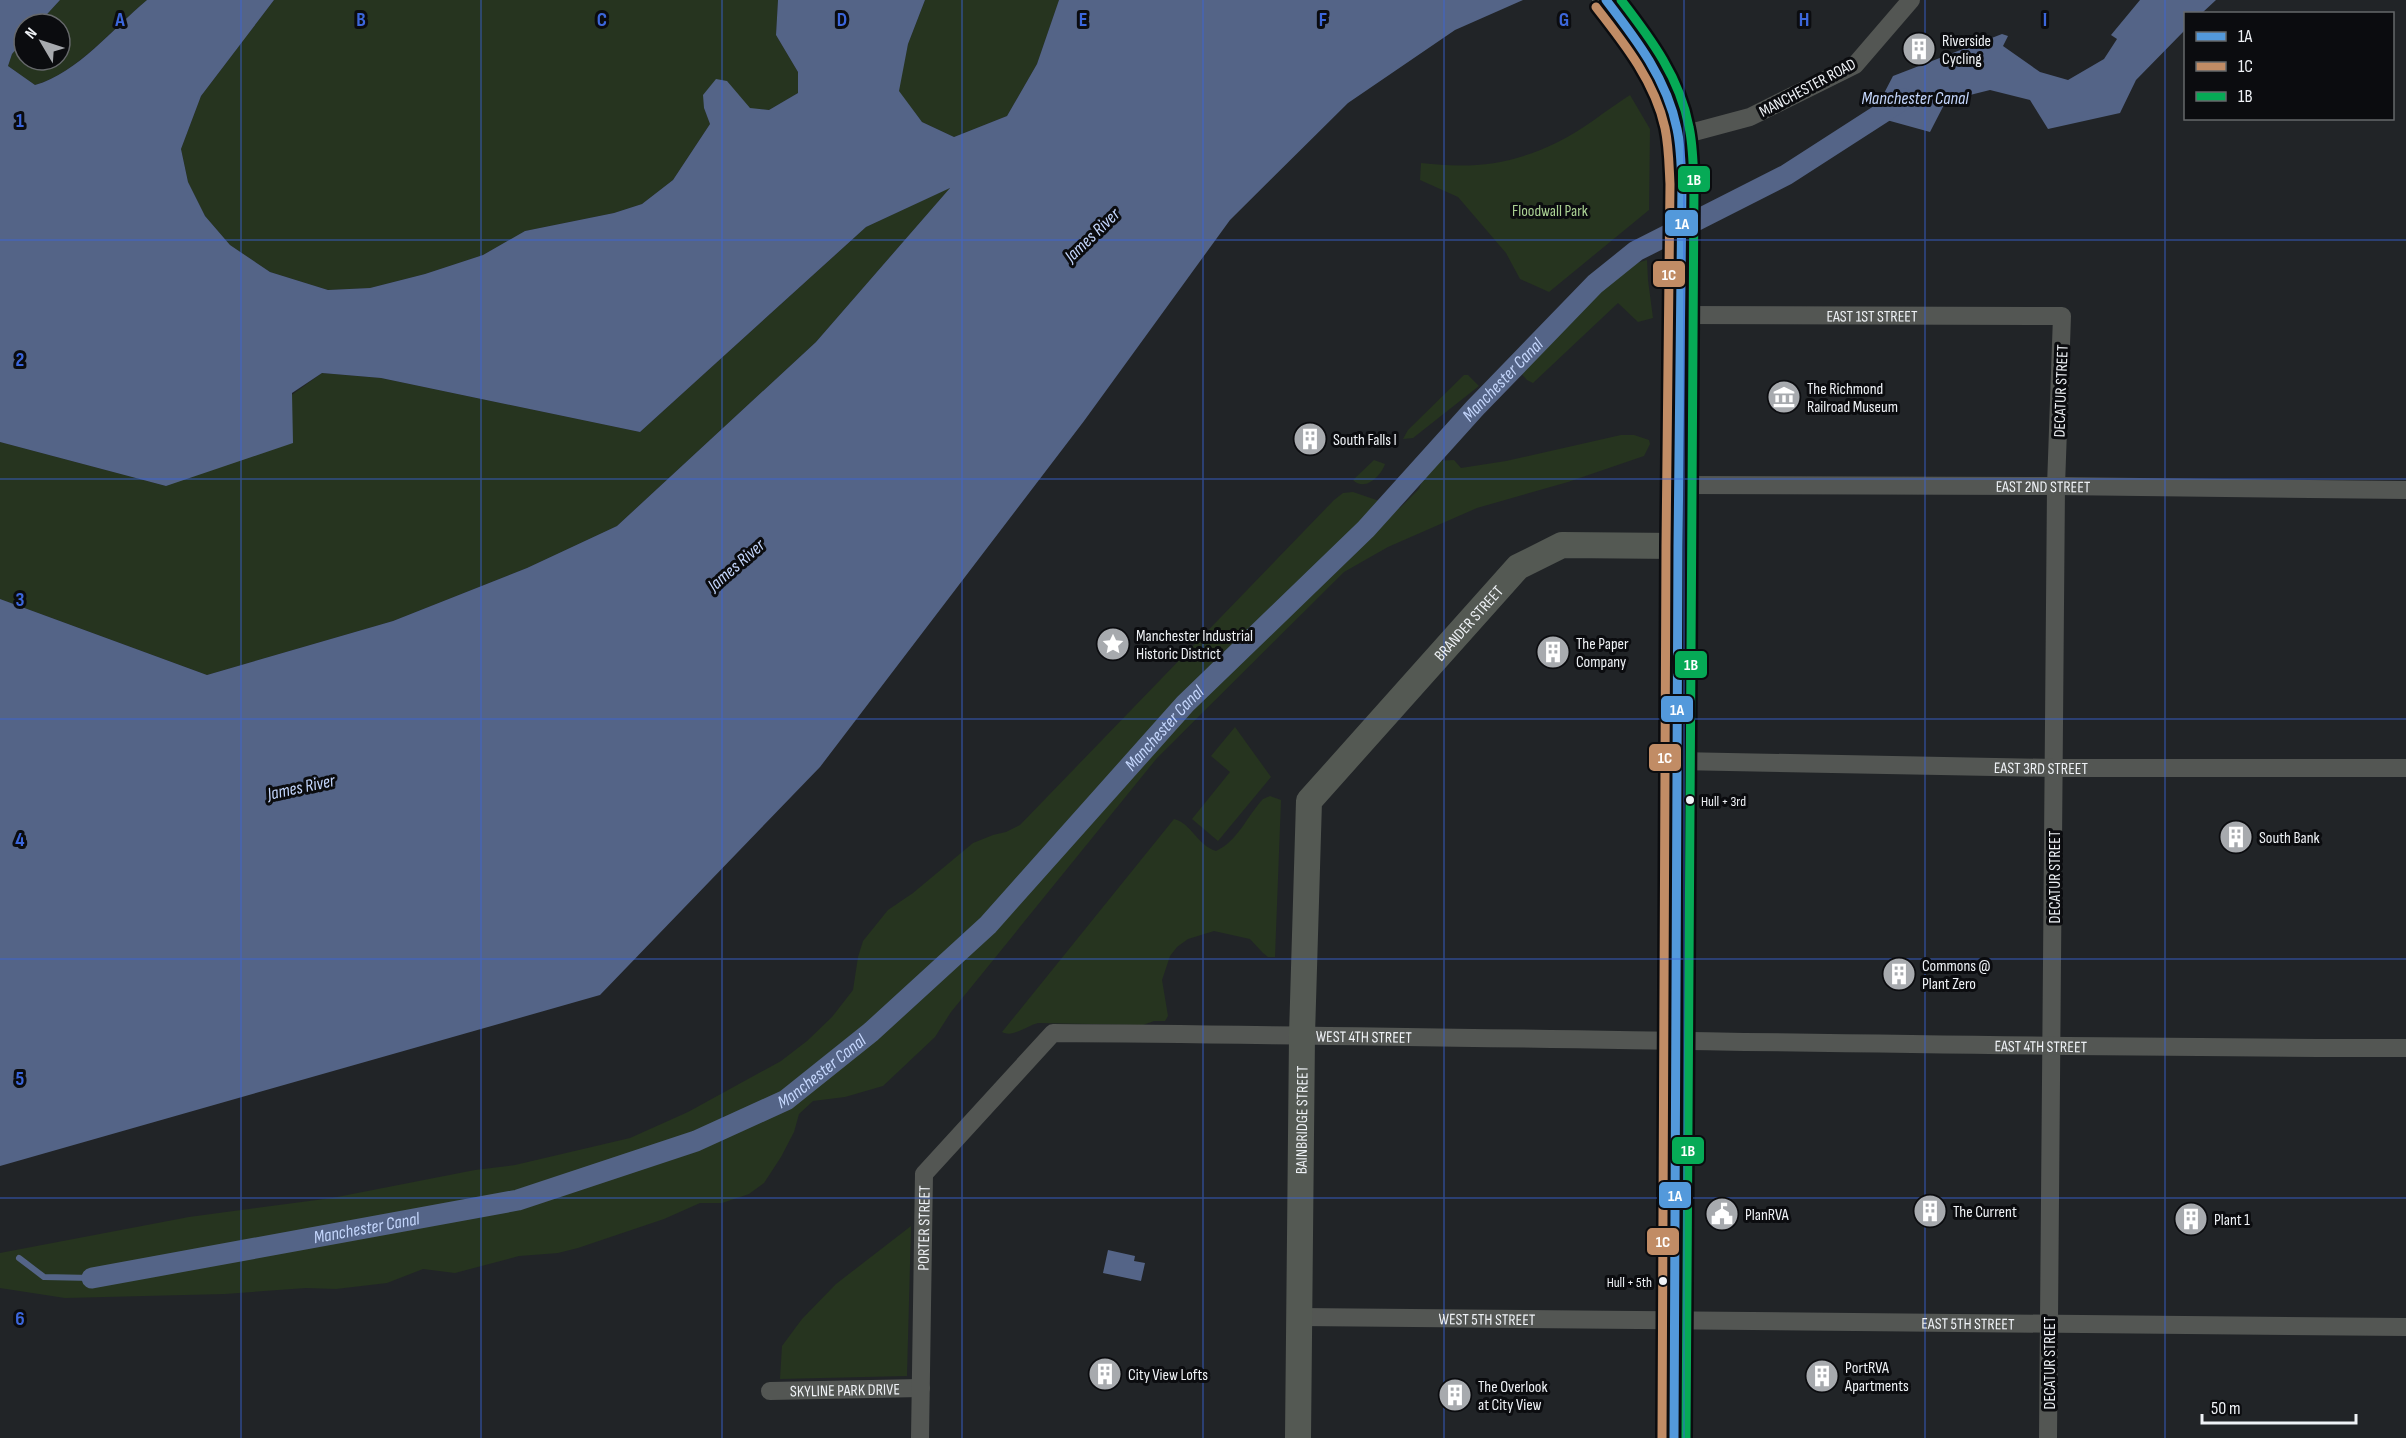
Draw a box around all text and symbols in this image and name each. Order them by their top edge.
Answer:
text: A [114,8,125,32]
text: B [356,8,366,32]
text: C [597,8,607,32]
text: D [837,8,847,32]
text: E [1079,8,1087,32]
text: F [1319,8,1327,32]
text: G [1559,8,1569,32]
text: H [1799,8,1809,32]
text: I [2043,8,2047,32]
north arrow [12,12,72,72]
legend [2184,12,2394,120]
text: N [21,24,42,43]
text: 1A [2238,26,2253,47]
building icon: Riverside Cycling [1901,31,1937,67]
place label: Riverside Cycling [1942,32,1991,69]
street label: MANCHESTER ROAD [1756,55,1859,122]
text: 1C [2238,56,2253,77]
text: 1B [2238,86,2252,107]
water label: Manchester Canal [1861,88,1969,109]
text: 1 [16,109,24,133]
line badge: 1B [1677,165,1711,193]
text: 1B [1687,171,1701,190]
park label: Floodwall Park [1512,202,1588,221]
water label: James River [1060,203,1125,267]
line badge: 1A [1664,209,1699,237]
text: 1A [1675,215,1689,234]
line badge: 1C [1652,260,1686,288]
text: 1C [1662,266,1676,285]
street label: EAST 1ST STREET [1827,307,1918,327]
water label: Manchester Canal [1458,334,1548,426]
street label: DECATUR STREET [2050,344,2073,438]
text: 2 [16,348,24,372]
museum icon: The Richmond Railroad Museum [1766,379,1802,415]
place label: The Richmond Railroad Museum [1807,380,1898,417]
building icon: South Falls I [1292,421,1328,457]
place label: South Falls I [1333,431,1397,450]
street label: EAST 2ND STREET [1996,478,2091,497]
water label: James River [703,534,770,596]
street label: BRANDER STREET [1431,582,1508,665]
text: 3 [16,588,25,612]
place icon: Manchester Industrial Historic District [1095,626,1131,662]
place label: Manchester Industrial Historic District [1136,627,1253,664]
building icon: The Paper Company [1535,634,1571,670]
place label: The Paper Company [1576,635,1629,672]
line badge: 1B [1674,650,1708,679]
text: 1B [1684,656,1698,675]
water label: Manchester Canal [1121,681,1209,775]
line badge: 1A [1660,695,1694,723]
text: 1A [1670,701,1684,720]
line badge: 1C [1648,743,1682,772]
text: 1C [1658,749,1672,768]
street label: EAST 3RD STREET [1994,759,2088,779]
water label: James River [264,770,338,805]
place label: Hull + 3rd [1701,793,1746,810]
marker: Hull + 3rd [1684,794,1696,806]
building icon: South Bank [2218,819,2254,855]
text: 4 [15,828,25,852]
place label: South Bank [2259,829,2320,848]
street label: DECATUR STREET [2046,830,2065,923]
building icon: Commons @ Plant Zero [1881,956,1917,992]
place label: Commons @ Plant Zero [1922,957,1991,994]
street label: WEST 4TH STREET [1316,1028,1413,1048]
water label: Manchester Canal [774,1030,871,1113]
street label: EAST 4TH STREET [1994,1037,2088,1057]
street label: BAINBRIDGE STREET [1293,1065,1313,1174]
text: 5 [16,1067,25,1091]
line badge: 1B [1671,1136,1705,1165]
text: 1B [1681,1142,1695,1161]
line badge: 1A [1658,1181,1692,1209]
street label: PORTER STREET [915,1185,935,1271]
text: 1A [1668,1187,1682,1206]
building icon: The Current [1912,1193,1948,1229]
public building icon: PlanRVA [1704,1196,1740,1232]
building icon: Plant 1 [2173,1201,2209,1237]
place label: The Current [1953,1203,2017,1222]
place label: PlanRVA [1745,1206,1789,1225]
water label: Manchester Canal [312,1208,422,1248]
place label: Plant 1 [2214,1211,2250,1230]
line badge: 1C [1646,1227,1680,1256]
text: 1C [1656,1233,1670,1252]
place label: Hull + 5th [1607,1274,1652,1291]
marker: Hull + 5th [1657,1275,1669,1287]
text: 6 [15,1307,25,1331]
street label: WEST 5TH STREET [1439,1310,1536,1330]
street label: EAST 5TH STREET [1921,1315,2015,1334]
street label: DECATUR STREET [2041,1316,2060,1409]
building icon: City View Lofts [1087,1356,1123,1392]
building icon: PortRVA Apartments [1804,1358,1840,1394]
place label: PortRVA Apartments [1844,1359,1909,1396]
place label: City View Lofts [1128,1366,1208,1385]
building icon: The Overlook at City View [1437,1377,1473,1413]
place label: The Overlook at City View [1478,1378,1548,1415]
street label: SKYLINE PARK DRIVE [790,1380,900,1402]
scale bar [2202,1387,2356,1425]
text: 50 m [2211,1398,2241,1419]

